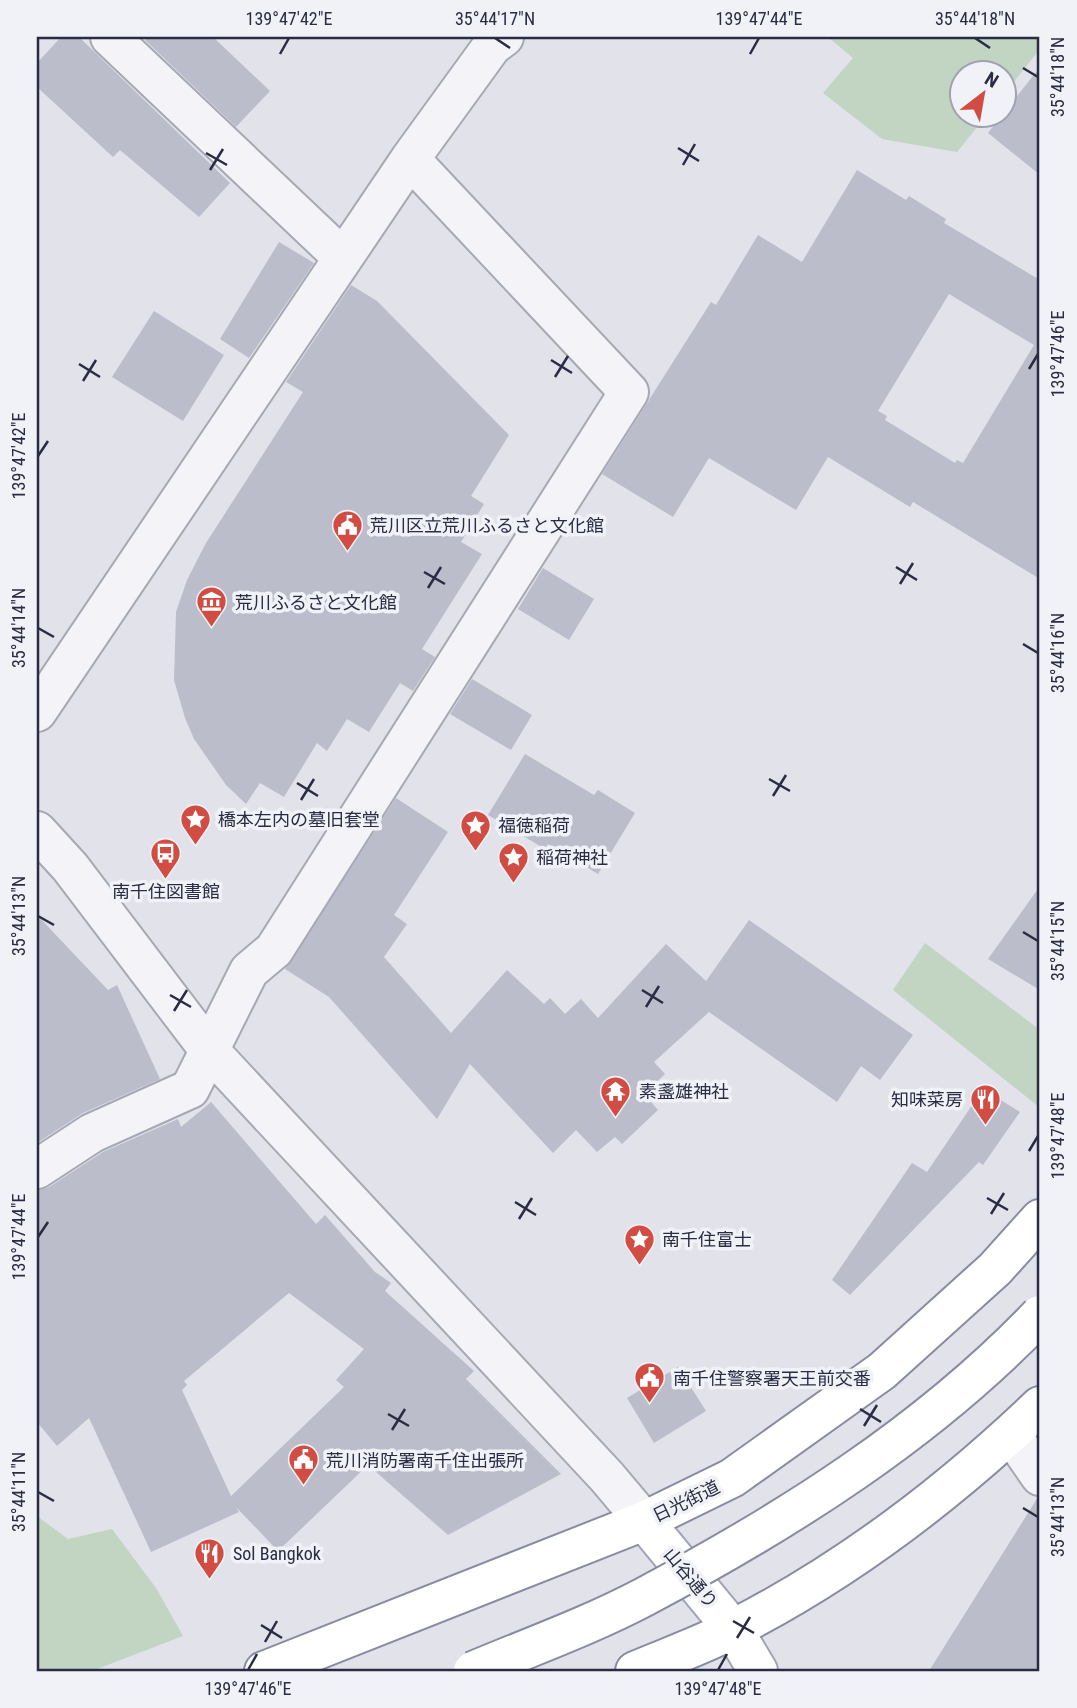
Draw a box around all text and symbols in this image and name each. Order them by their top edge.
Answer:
text: 139°47'42"E [246,8,332,29]
text: 35°44'17"N [455,8,535,29]
text: 139°47'44"E [716,8,802,29]
text: 35°44'18"N [935,8,1015,29]
text: 35°44'18"N [1047,37,1068,117]
north arrow [948,60,1018,130]
text: N [981,67,1002,93]
text: 139°47'46"E [1047,311,1068,397]
text: 139°47'42"E [8,413,29,499]
public building icon: 荒川区立荒川ふるさと文化館 [330,508,364,552]
place label: 荒川区立荒川ふるさと文化館 [370,515,604,536]
museum icon: 荒川ふるさと文化館 [195,585,229,629]
text: 35°44'14"N [8,588,29,668]
place label: 荒川ふるさと文化館 [235,592,397,613]
text: 35°44'16"N [1047,613,1068,693]
place icon: 橋本左内の墓旧套堂 [178,802,212,846]
place icon: 福徳稲荷 [458,808,492,852]
place label: 橋本左内の墓旧套堂 [218,809,380,830]
place label: 福徳稲荷 [498,815,570,836]
bus stop icon: 南千住図書館 [149,836,183,880]
place icon: 稲荷神社 [496,840,530,884]
place label: 稲荷神社 [536,847,608,868]
text: 35°44'13"N [8,876,29,956]
place label: 南千住図書館 [112,881,220,902]
text: 35°44'15"N [1047,901,1068,981]
temple icon: 素盞雄神社 [599,1074,633,1118]
place label: 素盞雄神社 [639,1081,729,1102]
restaurant icon: 知味菜房 [969,1082,1003,1126]
place label: 知味菜房 [891,1089,963,1110]
text: 139°47'48"E [1047,1093,1068,1179]
text: 139°47'44"E [8,1194,29,1280]
place icon: 南千住富士 [622,1222,656,1266]
place label: 南千住富士 [662,1229,752,1250]
public building icon: 南千住警察署天王前交番 [633,1361,667,1405]
place label: 南千住警察署天王前交番 [673,1368,871,1389]
public building icon: 荒川消防署南千住出張所 [286,1443,320,1487]
place label: 荒川消防署南千住出張所 [326,1450,524,1471]
text: 35°44'11"N [8,1452,29,1532]
street label: 日光街道 [649,1476,723,1526]
text: 35°44'13"N [1047,1477,1068,1557]
restaurant icon: Sol Bangkok [193,1536,227,1580]
place label: Sol Bangkok [233,1543,321,1564]
street label: 山谷通り [660,1544,722,1612]
text: 139°47'46"E [205,1678,291,1699]
text: 139°47'48"E [675,1678,761,1699]

